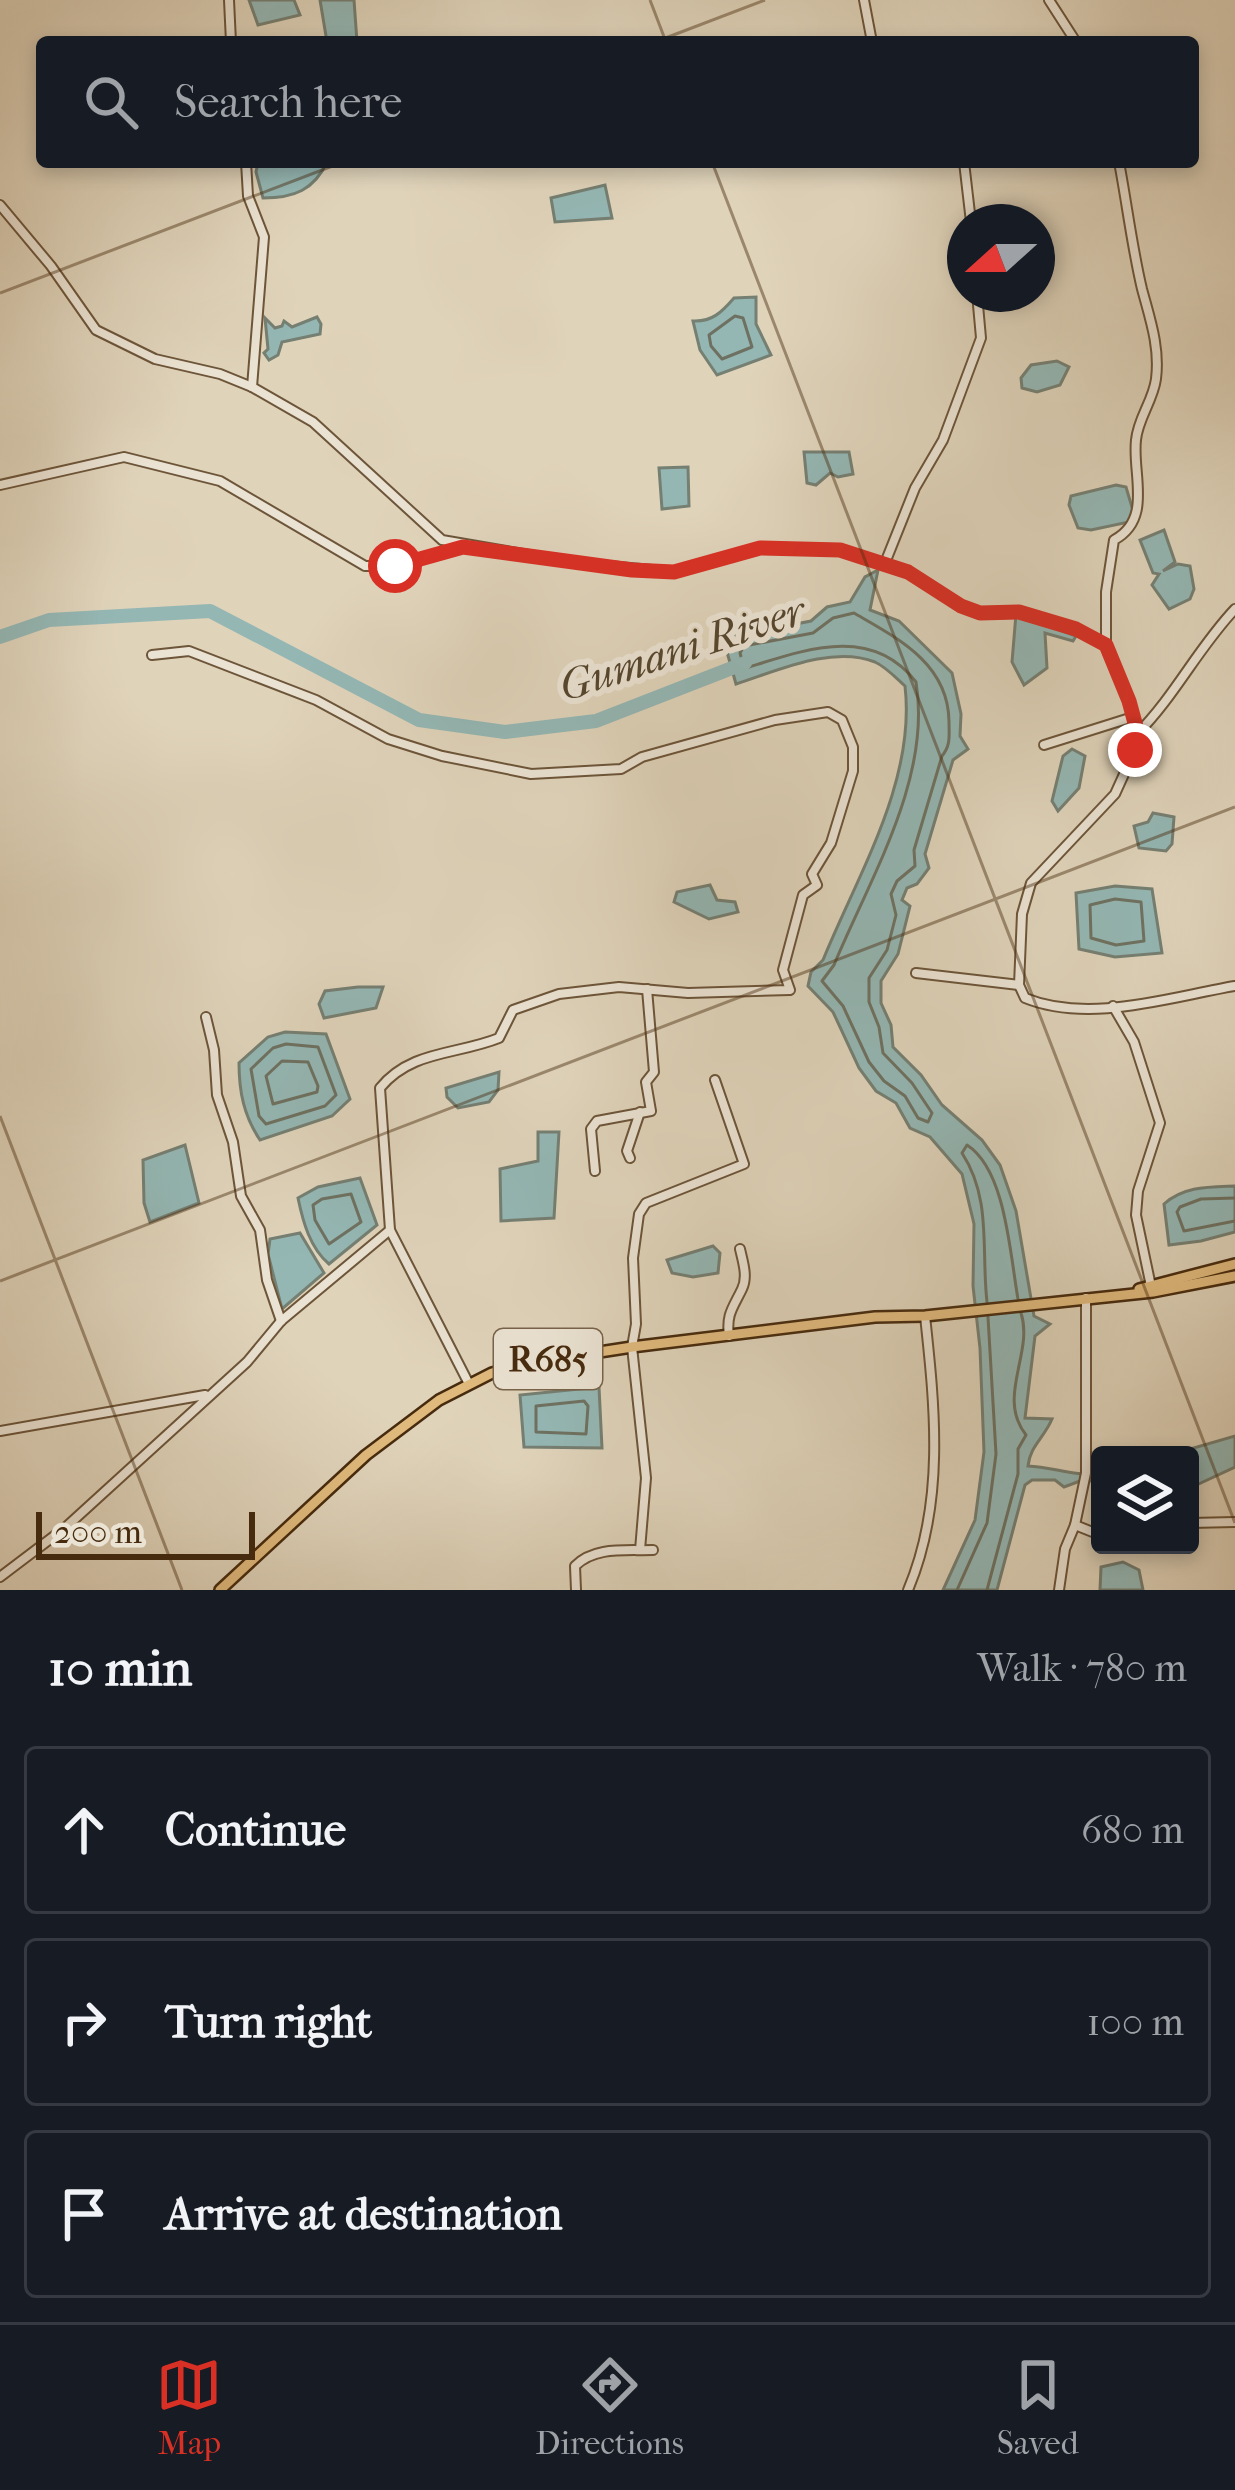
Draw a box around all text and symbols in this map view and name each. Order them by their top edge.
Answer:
search box [36,36,1199,168]
icon: search [78,69,144,135]
text: Search here [174,76,402,129]
north arrow [947,204,1055,312]
route start [368,539,422,593]
water label: Gumani River [553,585,814,712]
route end [1108,723,1162,777]
road number: R685 [494,1329,602,1389]
map controls [1091,1446,1199,1554]
button: layers [1091,1446,1199,1554]
scale bar [36,1506,255,1559]
text: 200 m [54,1513,142,1552]
text: 10 min [48,1638,192,1698]
text: Walk · 780 m [977,1645,1187,1691]
icon: ahead [51,1797,117,1863]
text: Continue [165,1804,346,1857]
text: 680 m [1081,1807,1184,1853]
icon: right [51,1989,117,2055]
text: Turn right [165,1996,372,2049]
text: 100 m [1086,1999,1184,2045]
icon: arrive [51,2181,117,2247]
text: Arrive at destination [165,2188,562,2241]
tab: Map [156,2352,222,2463]
tab: Directions [535,2352,684,2463]
tab: Saved [997,2352,1079,2463]

